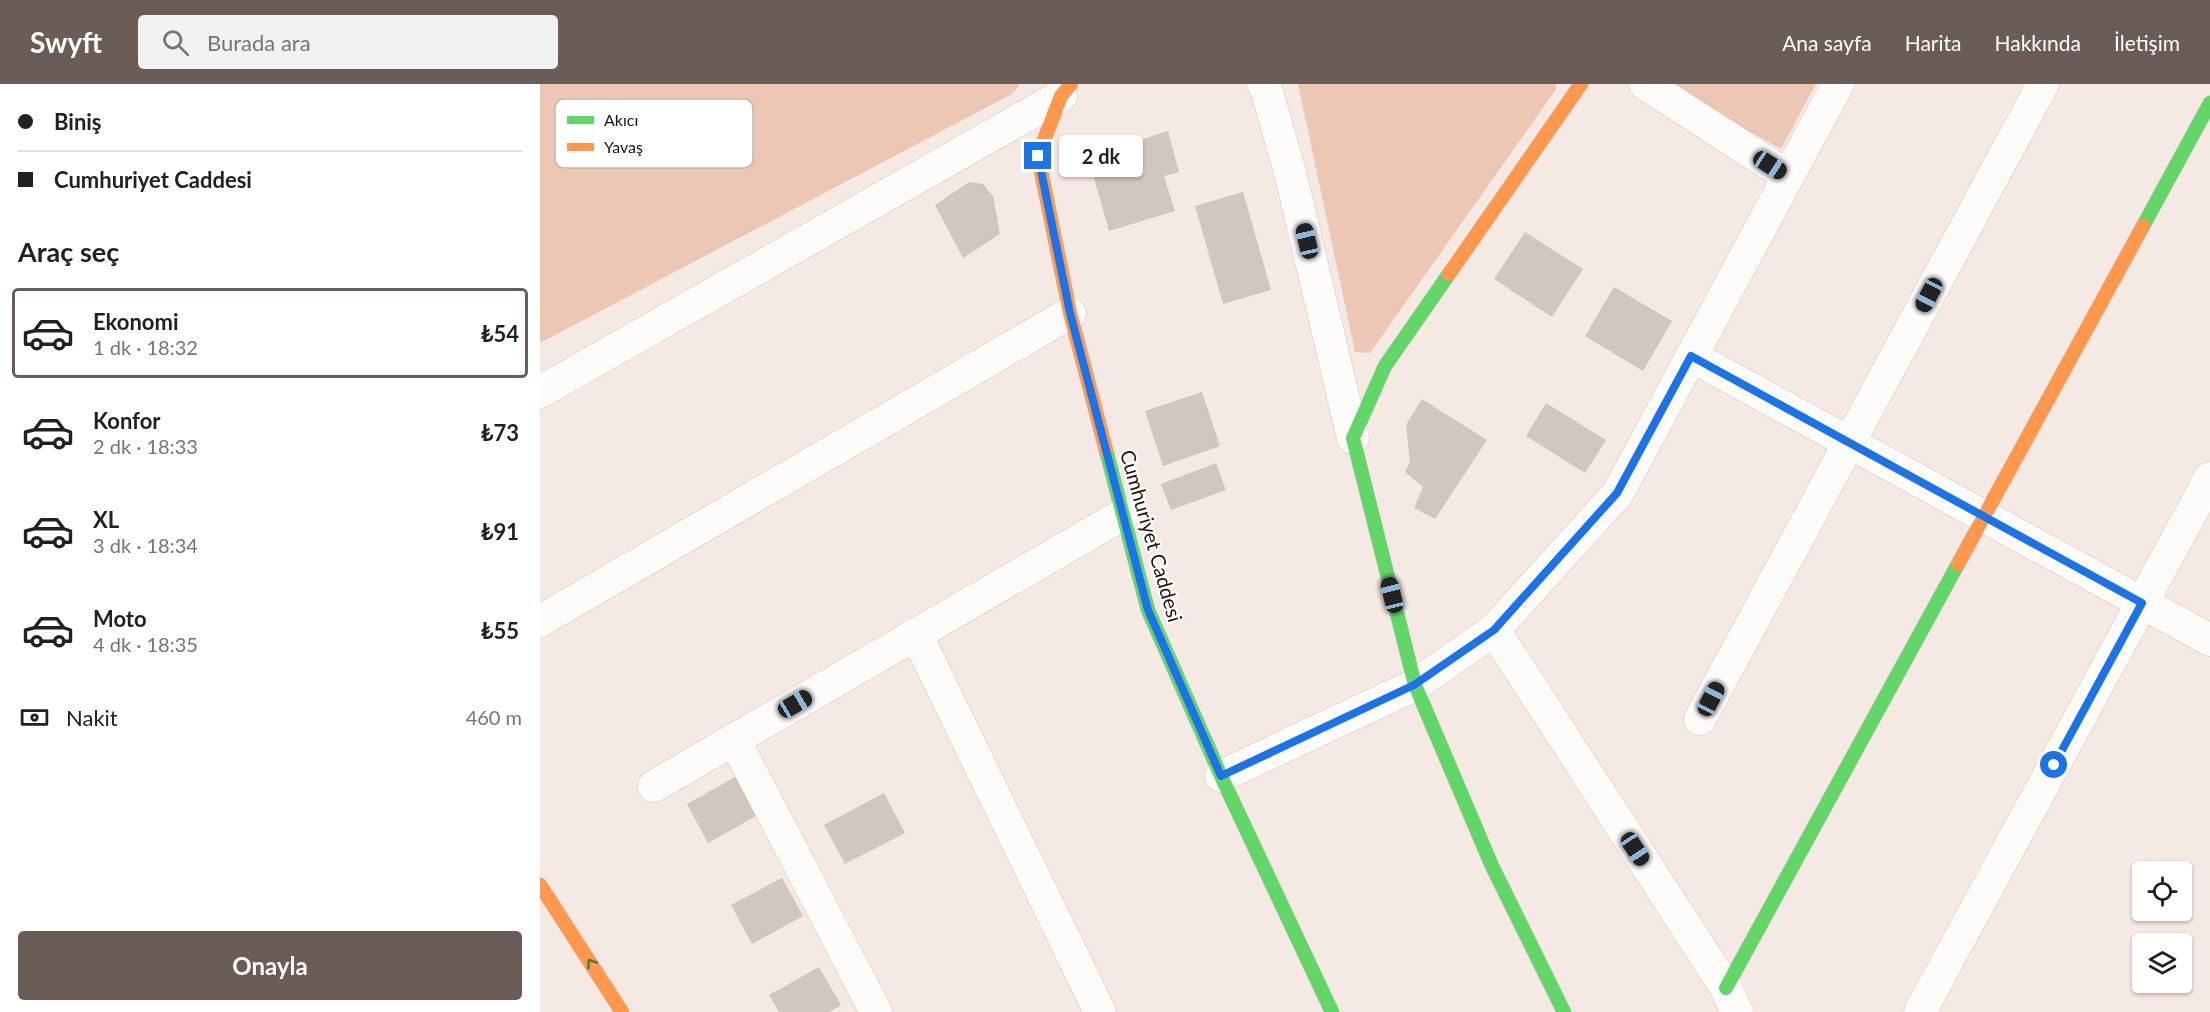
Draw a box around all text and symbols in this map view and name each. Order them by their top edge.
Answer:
search box [138,15,558,69]
text: Swyft [30,25,102,59]
icon: search [159,26,192,59]
text: Burada ara [207,29,311,56]
text: Ana sayfa [1782,30,1872,55]
text: Harita [1905,30,1961,55]
text: Hakkında [1994,30,2081,55]
text: İletişim [2114,30,2180,55]
legend [555,99,753,168]
text: Biniş [54,108,102,135]
text: Akıcı [604,110,638,129]
callout: 2 dk [1059,135,1143,177]
text: Yavaş [604,137,643,156]
route end [1024,142,1051,169]
text: 2 dk [1082,144,1120,168]
car [1750,148,1790,182]
text: Cumhuriyet Caddesi [54,166,252,193]
car [1294,221,1320,261]
text: Araç seç [18,235,119,268]
car [1913,275,1945,315]
icon: car [21,306,75,360]
text: Ekonomi [93,308,179,335]
text: ₺54 [481,320,519,347]
text: 1 dk · 18:32 [93,335,198,359]
icon: car [21,405,75,459]
text: Konfor [93,407,161,434]
text: ₺73 [481,419,519,446]
text: 2 dk · 18:33 [93,434,198,458]
street label: Cumhuriyet Caddesi [1116,447,1188,624]
icon: car [21,504,75,558]
text: XL [93,506,119,533]
text: ₺91 [481,518,519,545]
text: 3 dk · 18:34 [93,533,198,557]
car [1379,575,1405,615]
icon: car [21,603,75,657]
text: Moto [93,605,147,632]
text: ₺55 [481,617,519,644]
text: 4 dk · 18:35 [93,632,198,656]
car [1695,679,1727,719]
car [775,687,815,721]
icon: cash [18,701,51,734]
text: Nakit [66,704,118,731]
text: 460 m [466,705,522,729]
route start [2040,751,2067,778]
car [1618,829,1652,869]
map controls [2132,861,2192,993]
button: locate [2132,861,2192,921]
button: Onayla [18,931,522,1000]
button: layers [2132,933,2192,993]
one-way arrow [587,958,598,969]

